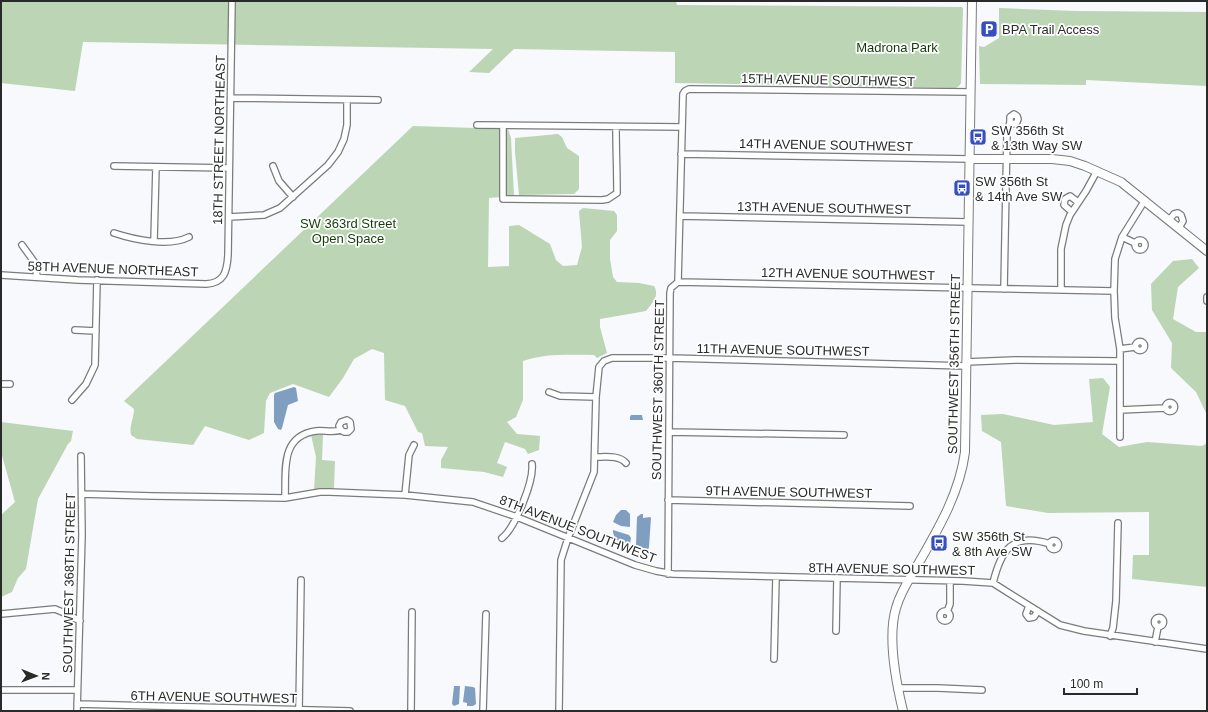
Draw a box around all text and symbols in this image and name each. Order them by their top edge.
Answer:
parking icon: BPA Trail Access [979,19,999,39]
place label: BPA Trail Access [1002,22,1100,37]
park label: Madrona Park [856,40,938,55]
street label: 18TH STREET NORTHEAST [210,55,228,225]
street label: 15TH AVENUE SOUTHWEST [741,71,915,89]
place label: SW 356th St & 13th Way SW [991,123,1083,153]
bus stop icon: SW 356th St & 13th Way SW [968,127,988,147]
street label: 14TH AVENUE SOUTHWEST [739,136,913,154]
place label: SW 356th St & 14th Ave SW [975,174,1063,204]
bus stop icon: SW 356th St & 14th Ave SW [952,178,972,198]
street label: 13TH AVENUE SOUTHWEST [737,199,911,217]
park label: SW 363rd Street Open Space [300,216,396,246]
street label: 58TH AVENUE NORTHEAST [27,259,199,279]
street label: 12TH AVENUE SOUTHWEST [761,265,935,283]
street label: SOUTHWEST 356TH STREET [945,274,963,454]
street label: SOUTHWEST 360TH STREET [649,300,667,480]
street label: 11TH AVENUE SOUTHWEST [696,341,870,359]
street label: 9TH AVENUE SOUTHWEST [706,483,872,501]
street label: 8TH AVENUE SOUTHWEST [498,492,659,566]
street label: SOUTHWEST 368TH STREET [60,493,78,673]
place label: SW 356th St & 8th Ave SW [952,529,1033,559]
bus stop icon: SW 356th St & 8th Ave SW [929,533,949,553]
street label: 8TH AVENUE SOUTHWEST [809,560,975,578]
north arrow [16,656,56,696]
scale bar [1064,670,1137,696]
text: N [40,672,52,680]
text: 100 m [1070,677,1103,691]
street label: 6TH AVENUE SOUTHWEST [131,688,297,706]

